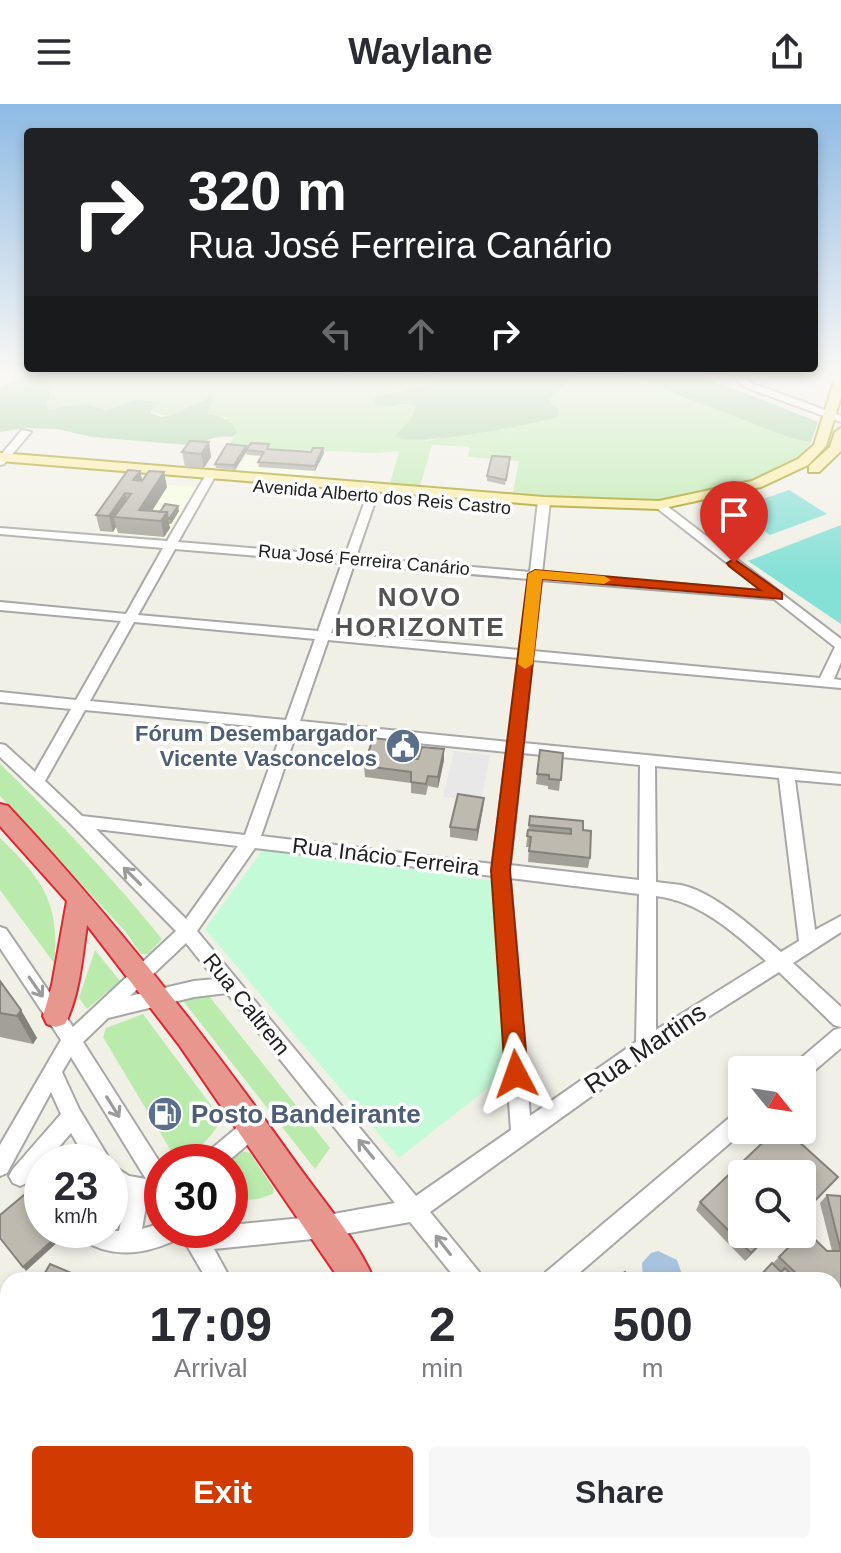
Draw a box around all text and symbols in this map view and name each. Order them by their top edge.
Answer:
icon: menu [32,30,76,74]
icon: share [765,30,809,74]
text: Waylane [348,31,493,72]
text: 320 m [188,159,347,222]
icon: right [56,160,160,264]
text: Rua José Ferreira Canário [188,225,612,266]
icon: left [315,312,359,356]
icon: ahead [399,312,443,356]
icon: right [483,312,527,356]
street label: Avenida Alberto dos Reis Castro [252,476,512,518]
pin [700,481,768,563]
icon: arrive [712,493,756,537]
street label: Rua José Ferreira Canário [257,541,471,579]
district label: NOVO HORIZONTE [334,582,506,642]
place label: Fórum Desembargador Vicente Vasconcelos [135,721,377,771]
public building icon: Fórum Desembargador Vicente Vasconcelos [384,727,422,765]
street label: Rua Inácio Ferreira [291,833,482,880]
one-way arrow [123,866,142,886]
street label: Rua Caltrem [198,948,295,1060]
one-way arrow [28,975,44,998]
street label: Rua Martins [579,996,711,1100]
position arrow [474,1032,558,1116]
north arrow [728,1056,816,1144]
map controls [728,1056,816,1248]
one-way arrow [105,1095,121,1118]
fuel station icon: Posto Bandeirante [146,1095,184,1133]
place label: Posto Bandeirante [191,1099,421,1129]
one-way arrow [357,1139,375,1160]
speed limit sign: 30 [144,1144,248,1248]
button: search [728,1160,816,1248]
text: 23 [54,1164,98,1208]
text: km/h [54,1205,98,1227]
one-way arrow [434,1235,452,1256]
text: 17:09 [149,1298,272,1351]
text: 2 [429,1298,456,1351]
text: 500 [613,1298,693,1351]
text: Arrival [174,1353,248,1383]
text: min [421,1353,463,1383]
text: m [642,1353,663,1383]
button: Exit [32,1446,413,1538]
button: Share [429,1446,810,1538]

